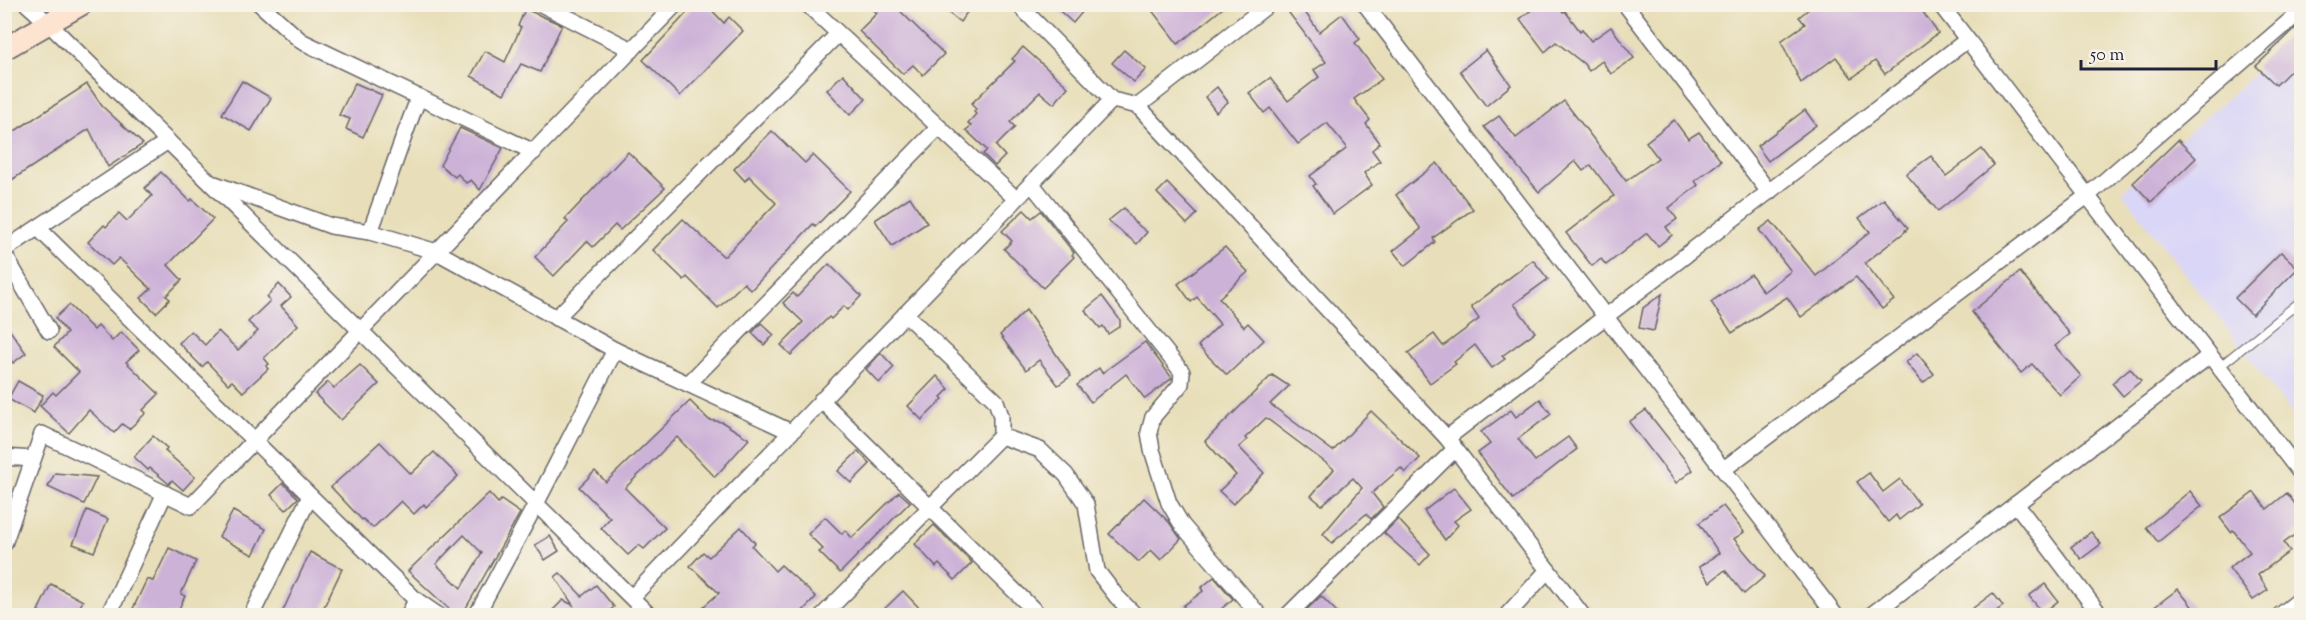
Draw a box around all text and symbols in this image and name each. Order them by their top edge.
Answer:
scale bar [2081,33,2216,71]
text: 50 m [2089,43,2125,69]

